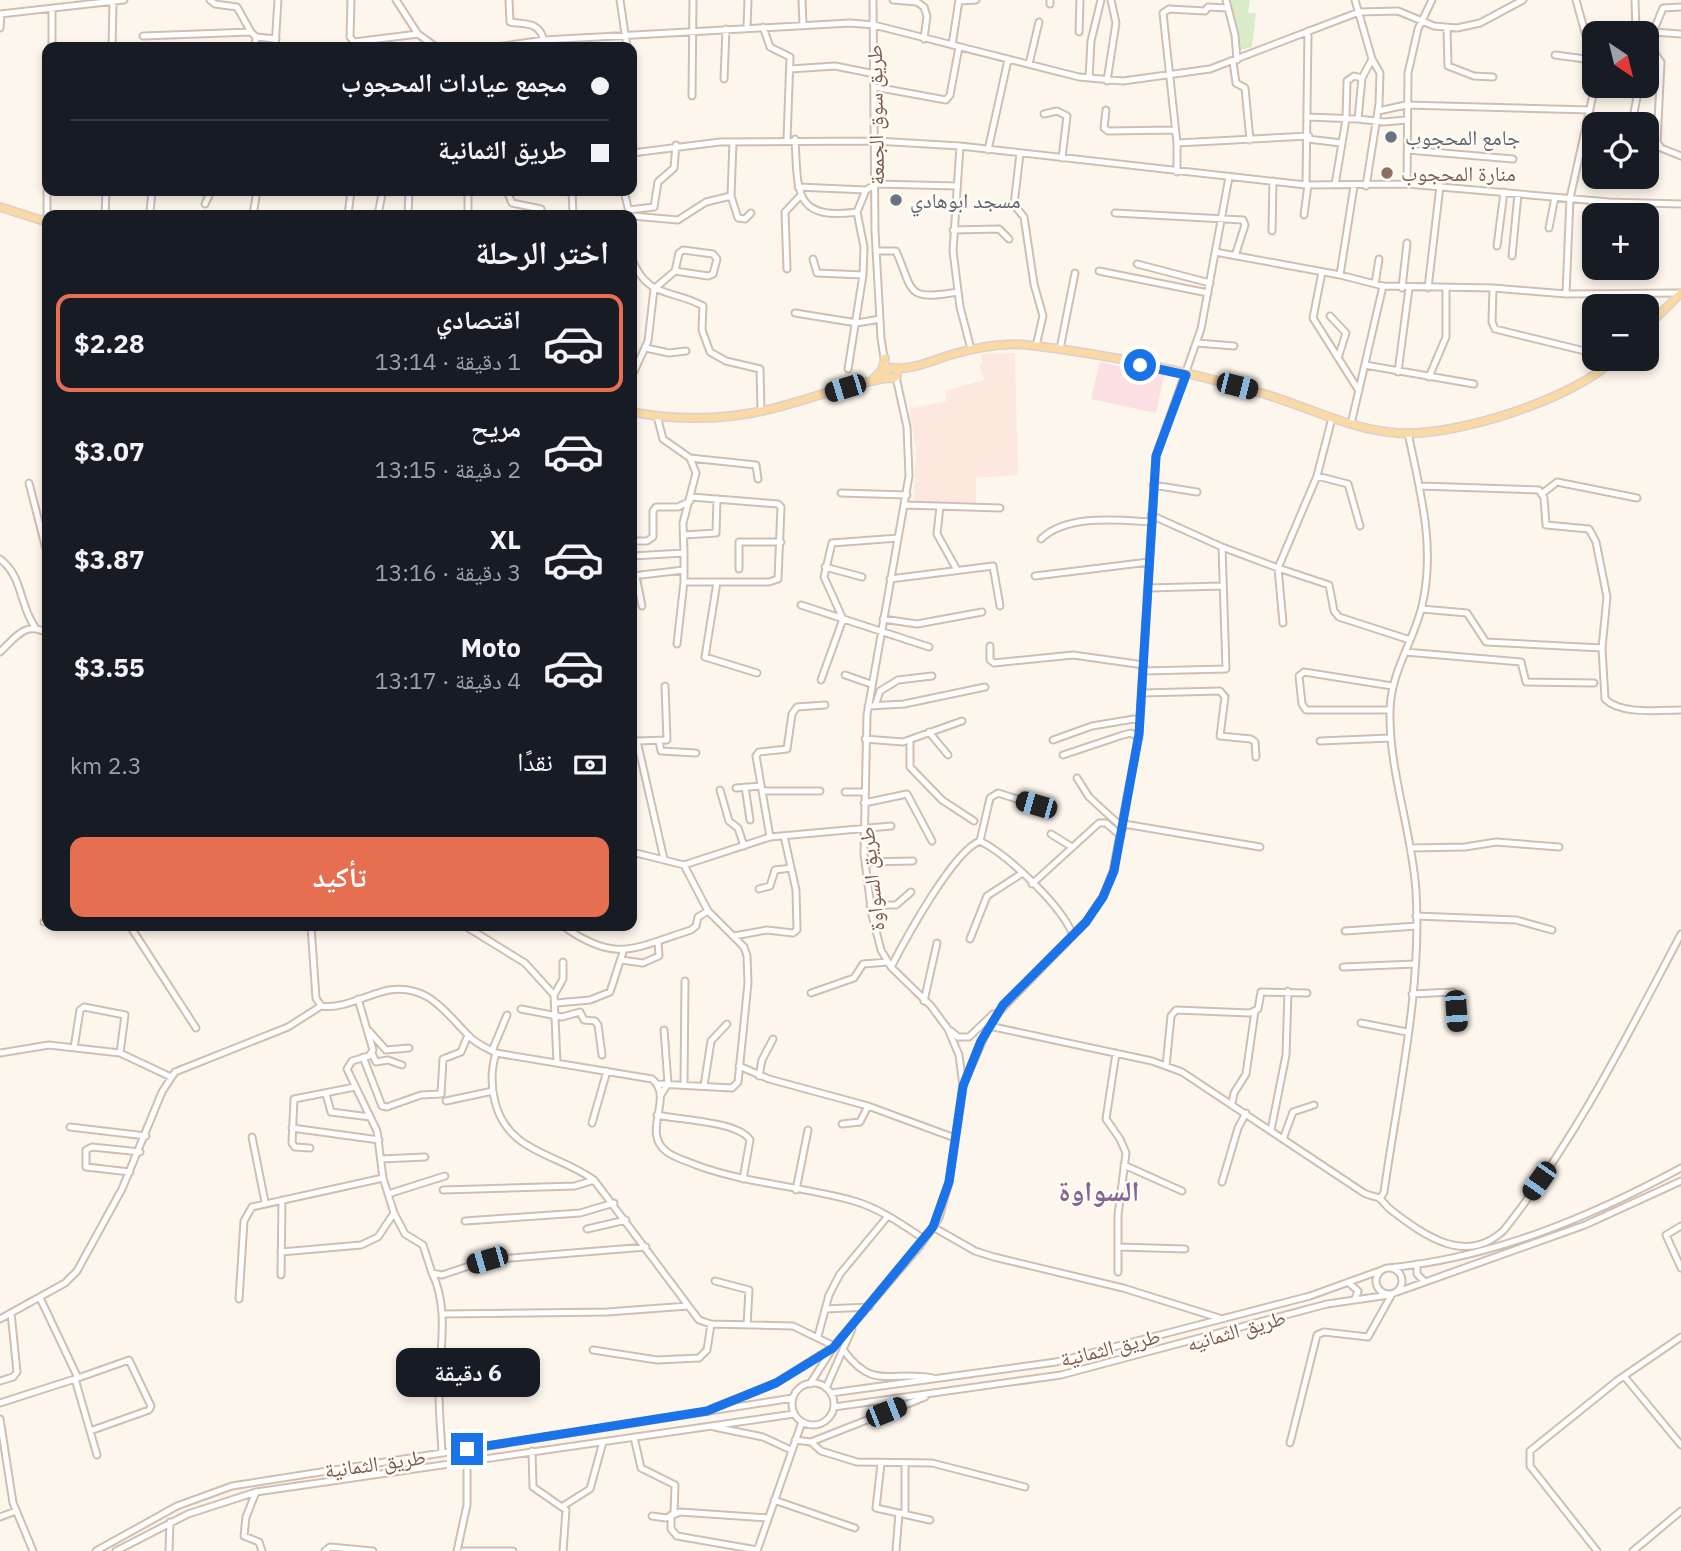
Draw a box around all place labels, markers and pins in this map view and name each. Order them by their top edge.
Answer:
place label: جامع المحجوب [1405,123,1520,151]
marker: جامع المحجوب [1383,129,1399,145]
place label: منارة المحجوب [1401,159,1516,187]
marker: منارة المحجوب [1379,165,1395,181]
place label: مسجد ابوهادي [910,186,1021,217]
marker: مسجد ابوهادي [888,192,904,208]

